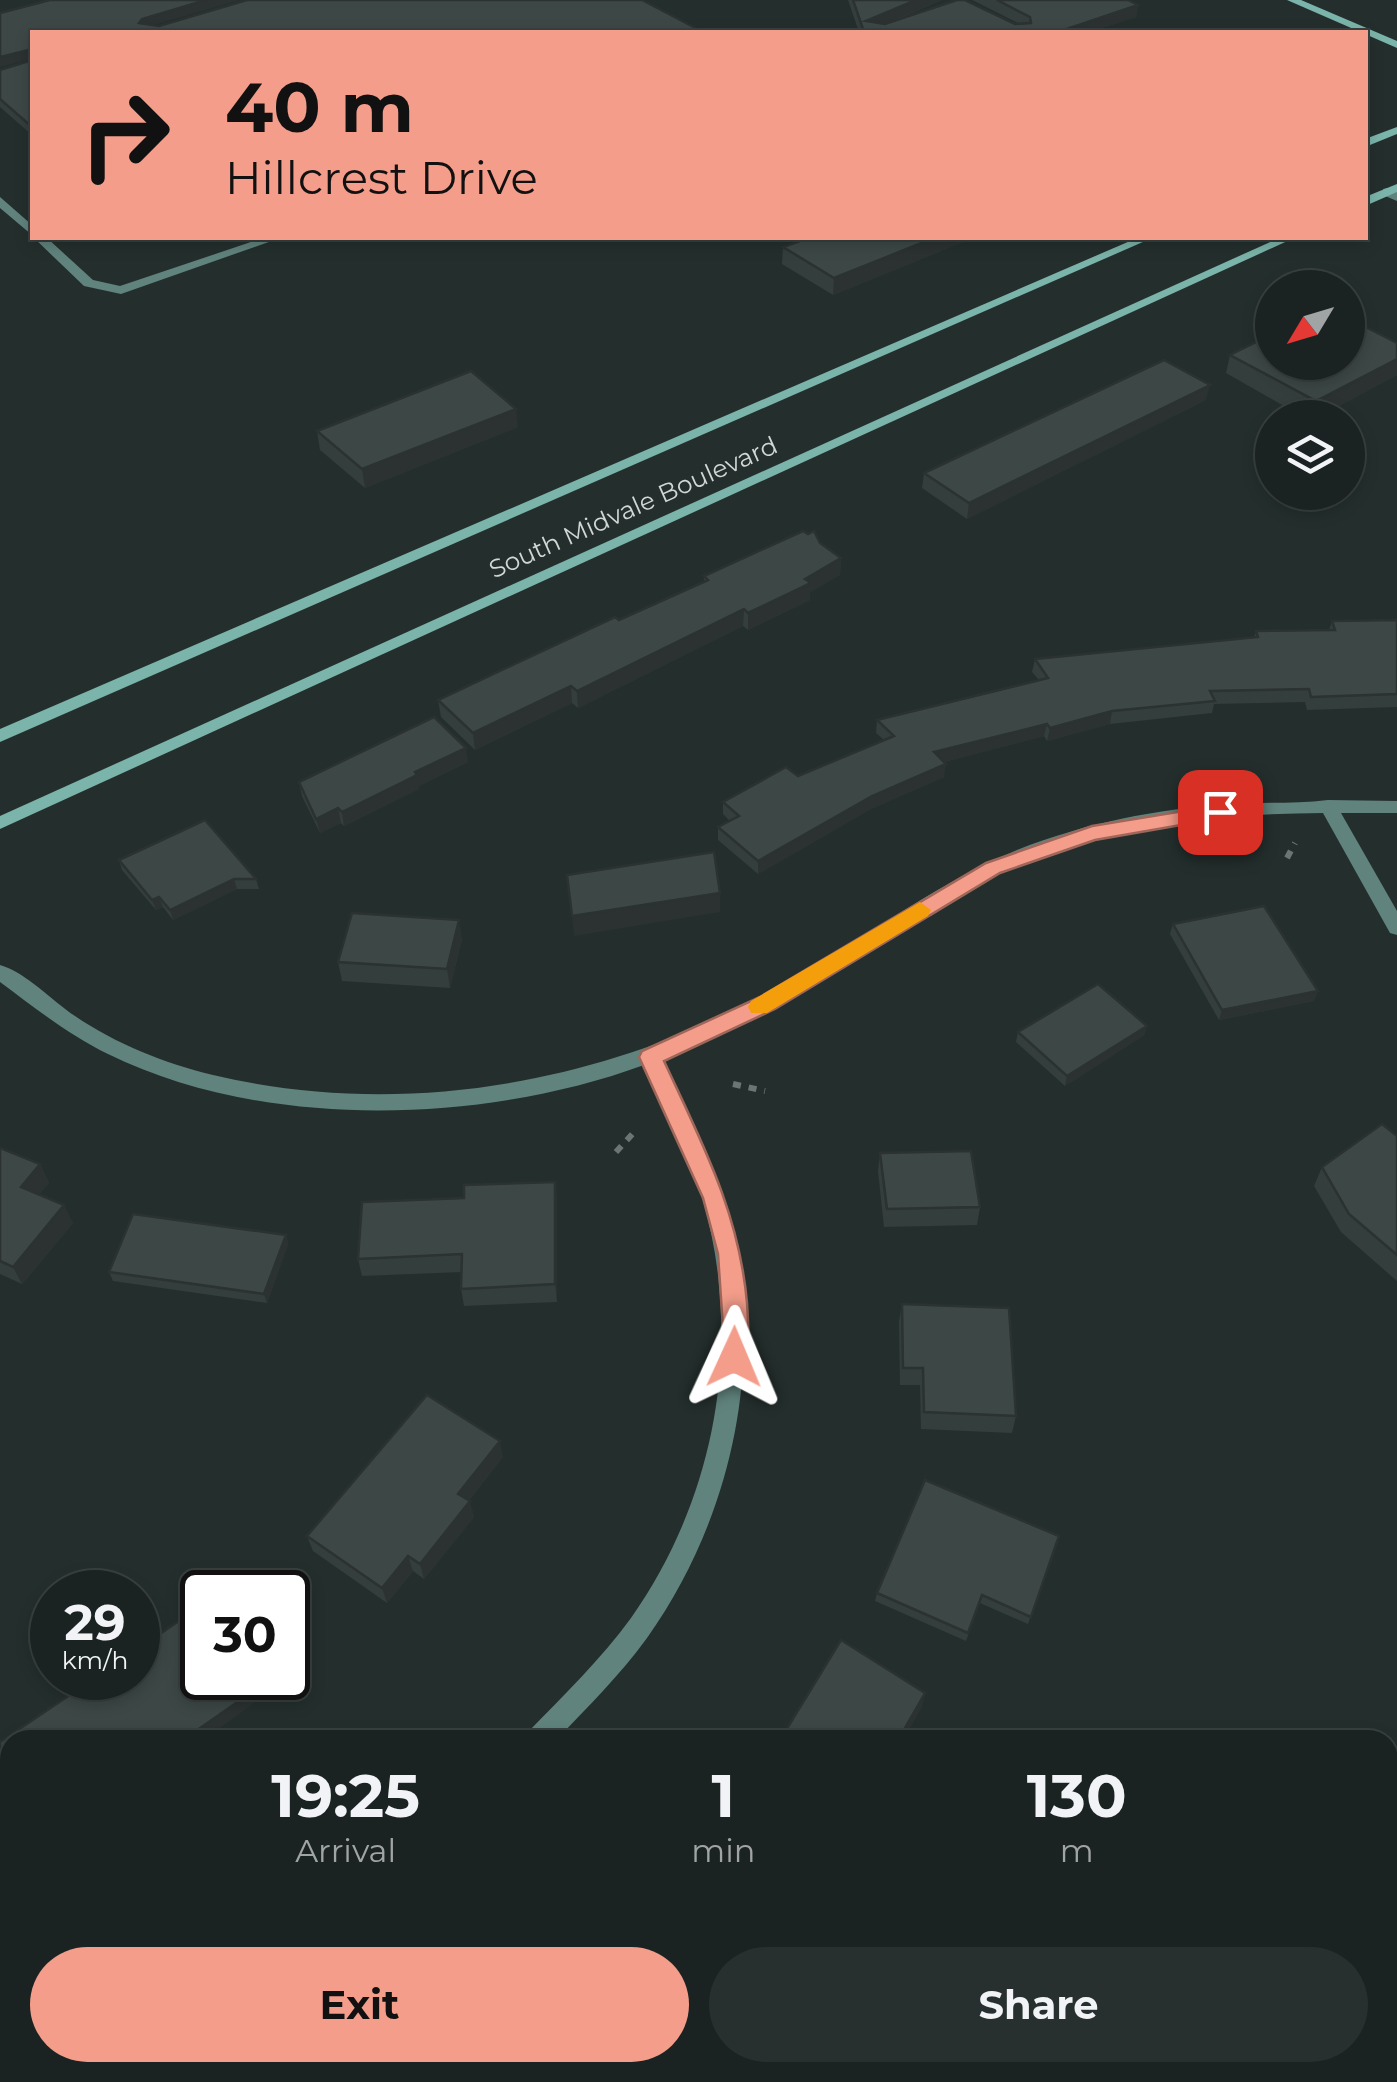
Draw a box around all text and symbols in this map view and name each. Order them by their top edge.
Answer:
text: 40 m [225,64,414,150]
icon: right [60,70,190,200]
text: Hillcrest Drive [225,150,538,205]
north arrow [1255,270,1365,380]
map controls [1255,270,1365,510]
button: layers [1255,400,1365,510]
street label: South Midvale Boulevard [484,430,782,584]
pin [1178,770,1263,855]
icon: arrive [1193,785,1248,840]
position arrow [682,1305,786,1409]
speed limit sign: 30 [180,1570,310,1700]
text: 29 [64,1592,126,1653]
text: km/h [62,1645,128,1675]
text: 19:25 [271,1759,420,1832]
text: 1 [712,1759,735,1832]
text: 130 [1027,1759,1127,1832]
text: Arrival [295,1831,396,1870]
text: min [691,1831,755,1870]
text: m [1060,1831,1094,1870]
button: Exit [30,1947,689,2062]
button: Share [709,1947,1368,2062]

